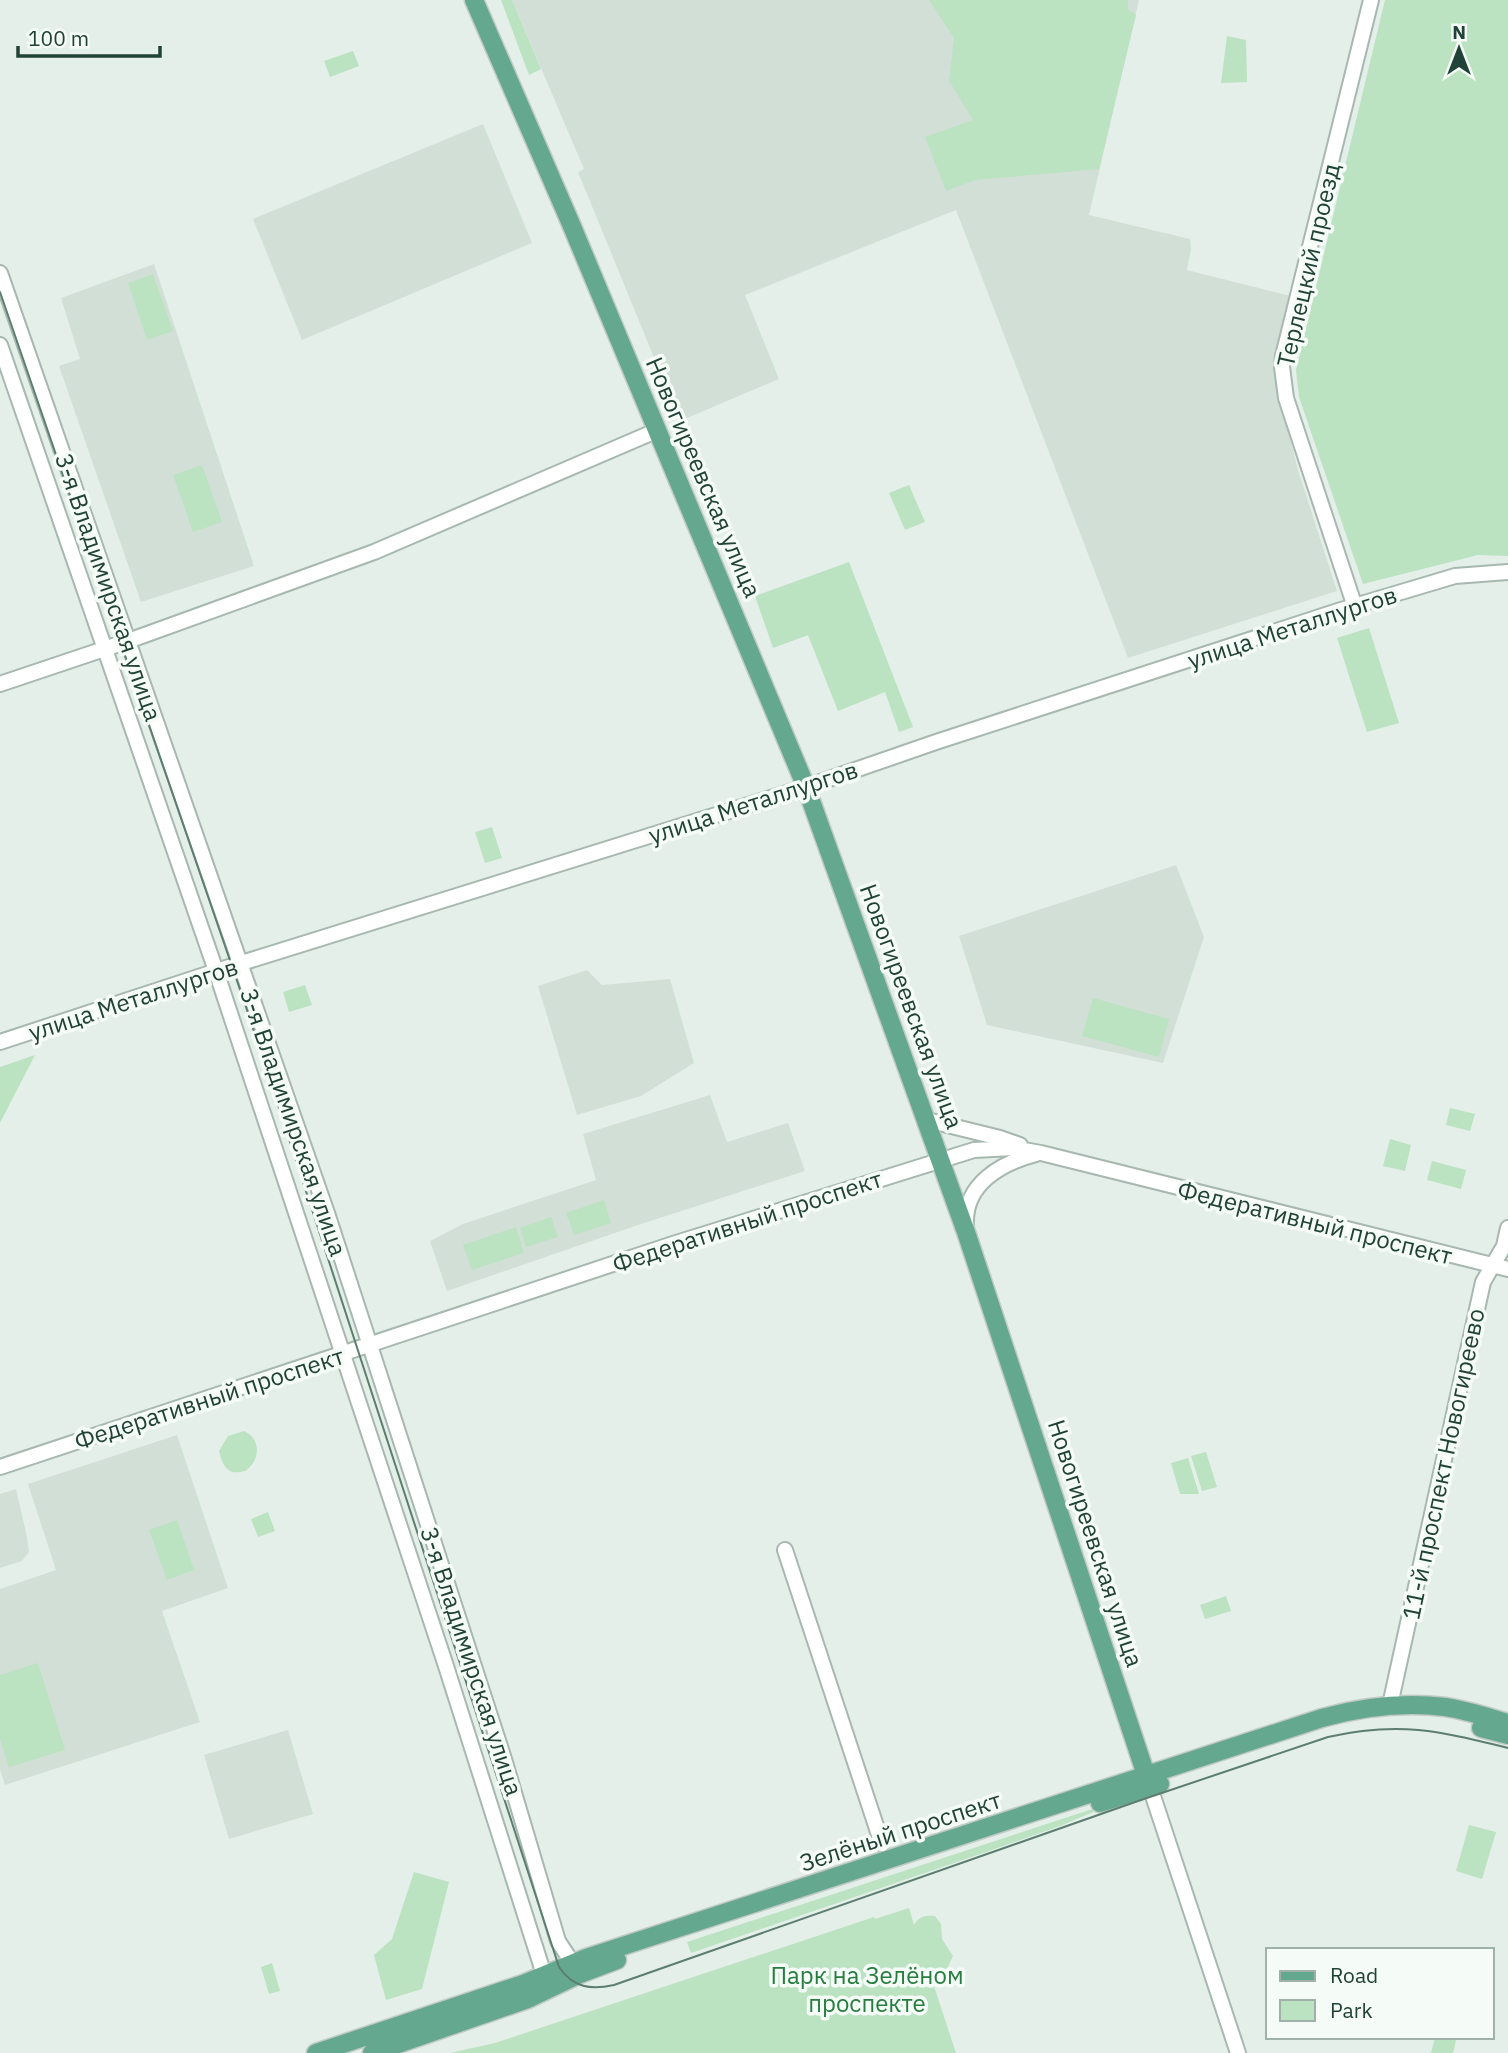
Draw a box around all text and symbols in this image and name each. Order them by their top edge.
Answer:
scale bar [18,14,159,58]
north arrow [1424,14,1494,84]
text: N [1452,20,1466,44]
text: 100 m [28,24,89,52]
street label: Терлецкий проезд [1269,160,1347,370]
street label: Новогиреевская улица [639,352,769,602]
street label: 3-я Владимирская улица [48,449,170,725]
street label: улица Металлургов [1183,578,1401,676]
street label: улица Металлургов [644,753,862,851]
street label: Новогиреевская улица [853,879,971,1133]
street label: улица Металлургов [24,950,242,1048]
street label: 3-я Владимирская улица [233,984,355,1260]
street label: Федеративный проспект [608,1162,886,1280]
street label: Федеративный проспект [1174,1172,1456,1272]
street label: 11-й проспект Новогиреево [1394,1305,1492,1623]
street label: Федеративный проспект [70,1339,348,1457]
street label: Новогиреевская улица [1041,1415,1151,1671]
street label: 3-я Владимирская улица [413,1522,531,1800]
street label: Зелёный проспект [795,1783,1005,1879]
legend [1266,1948,1494,2039]
park label: Парк на Зелёном проспекте [770,1959,964,2019]
text: Road [1330,1961,1378,1989]
text: Park [1330,1996,1373,2024]

